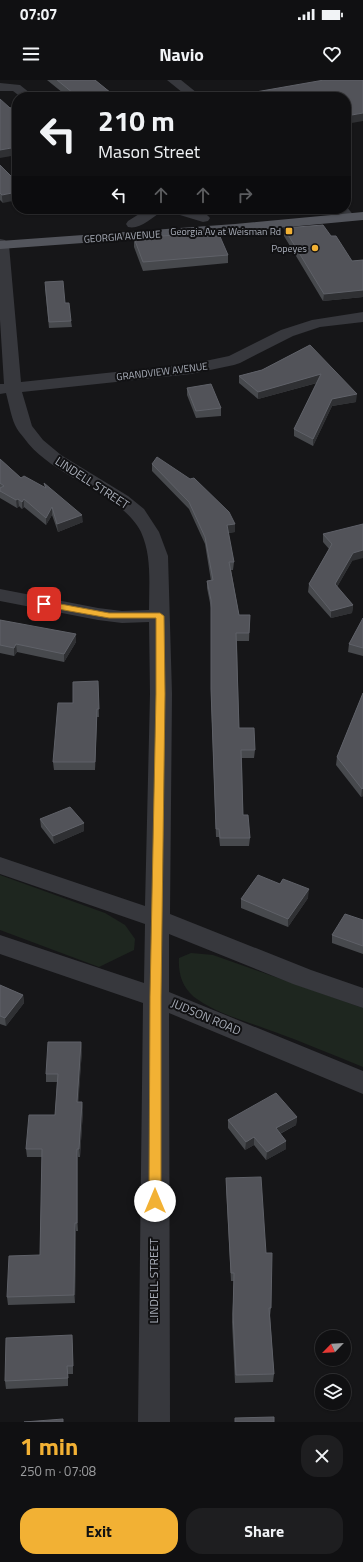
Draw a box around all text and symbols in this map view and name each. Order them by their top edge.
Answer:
text: 07:07 [20,3,57,26]
text: Navio [159,41,204,68]
icon: menu [20,43,42,65]
icon: heart [321,43,343,65]
text: 210 m [98,99,175,142]
icon: left [32,108,84,160]
text: Mason Street [98,138,200,165]
icon: left [108,184,130,206]
icon: ahead [150,184,172,206]
icon: ahead [192,184,214,206]
icon: right [234,184,256,206]
place label: Georgia Av at Weisman Rd [170,224,281,239]
street label: GEORGIA AVENUE [83,226,161,247]
marker: Georgia Av at Weisman Rd [284,226,294,236]
place label: Popeyes [271,241,307,256]
marker: Popeyes [310,243,320,253]
street label: GRANDVIEW AVENUE [116,358,209,385]
street label: LINDELL STREET [51,451,134,514]
pin [27,587,61,621]
icon: arrive [33,593,55,615]
street label: JUDSON ROAD [168,993,244,1040]
position arrow [134,1180,176,1222]
street label: LINDELL STREET [144,1238,163,1324]
north arrow [315,1330,351,1366]
map controls [315,1330,351,1410]
button: layers [315,1374,351,1410]
text: 1 min [20,1428,78,1464]
button: close [301,1435,343,1477]
text: 250 m · 07:08 [20,1461,96,1481]
button: Exit [20,1508,178,1554]
button: Share [186,1508,343,1554]

